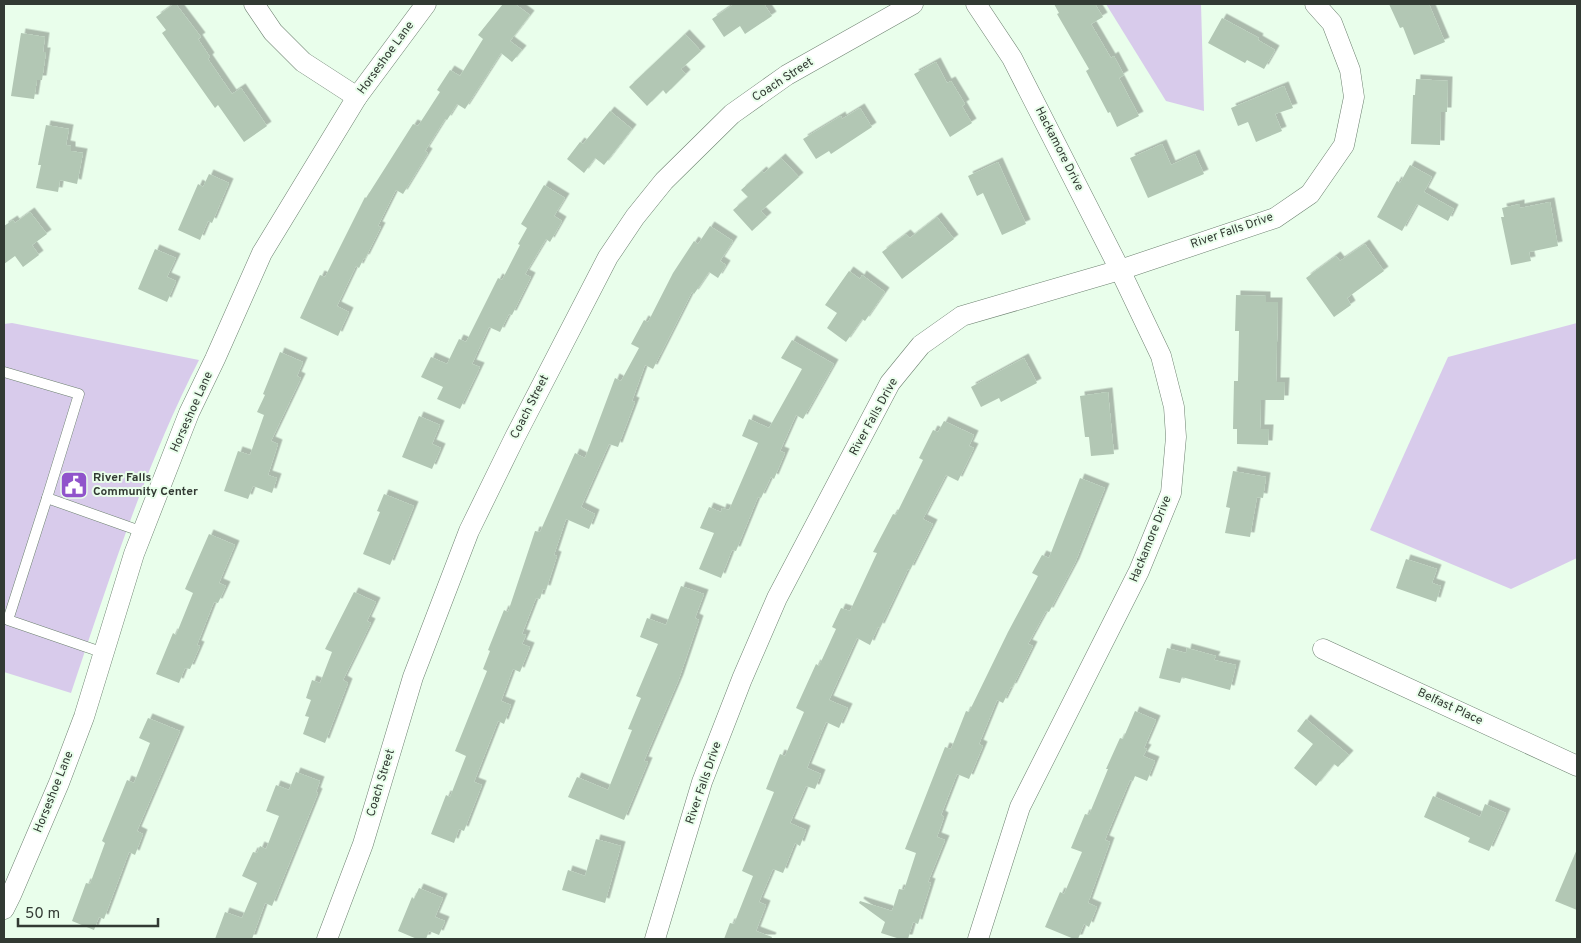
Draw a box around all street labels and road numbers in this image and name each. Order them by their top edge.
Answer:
street label: Horseshoe Lane [354,18,418,98]
street label: Coach Street [749,54,817,106]
street label: Hackamore Drive [1031,104,1087,194]
street label: River Falls Drive [1189,209,1275,253]
street label: Horseshoe Lane [167,369,217,455]
street label: Coach Street [507,372,553,442]
street label: River Falls Drive [846,375,902,459]
street label: Hackamore Drive [1126,493,1176,585]
street label: Belfast Place [1415,685,1485,729]
street label: River Falls Drive [682,740,726,826]
street label: Coach Street [363,747,399,819]
street label: Horseshoe Lane [30,749,78,835]

